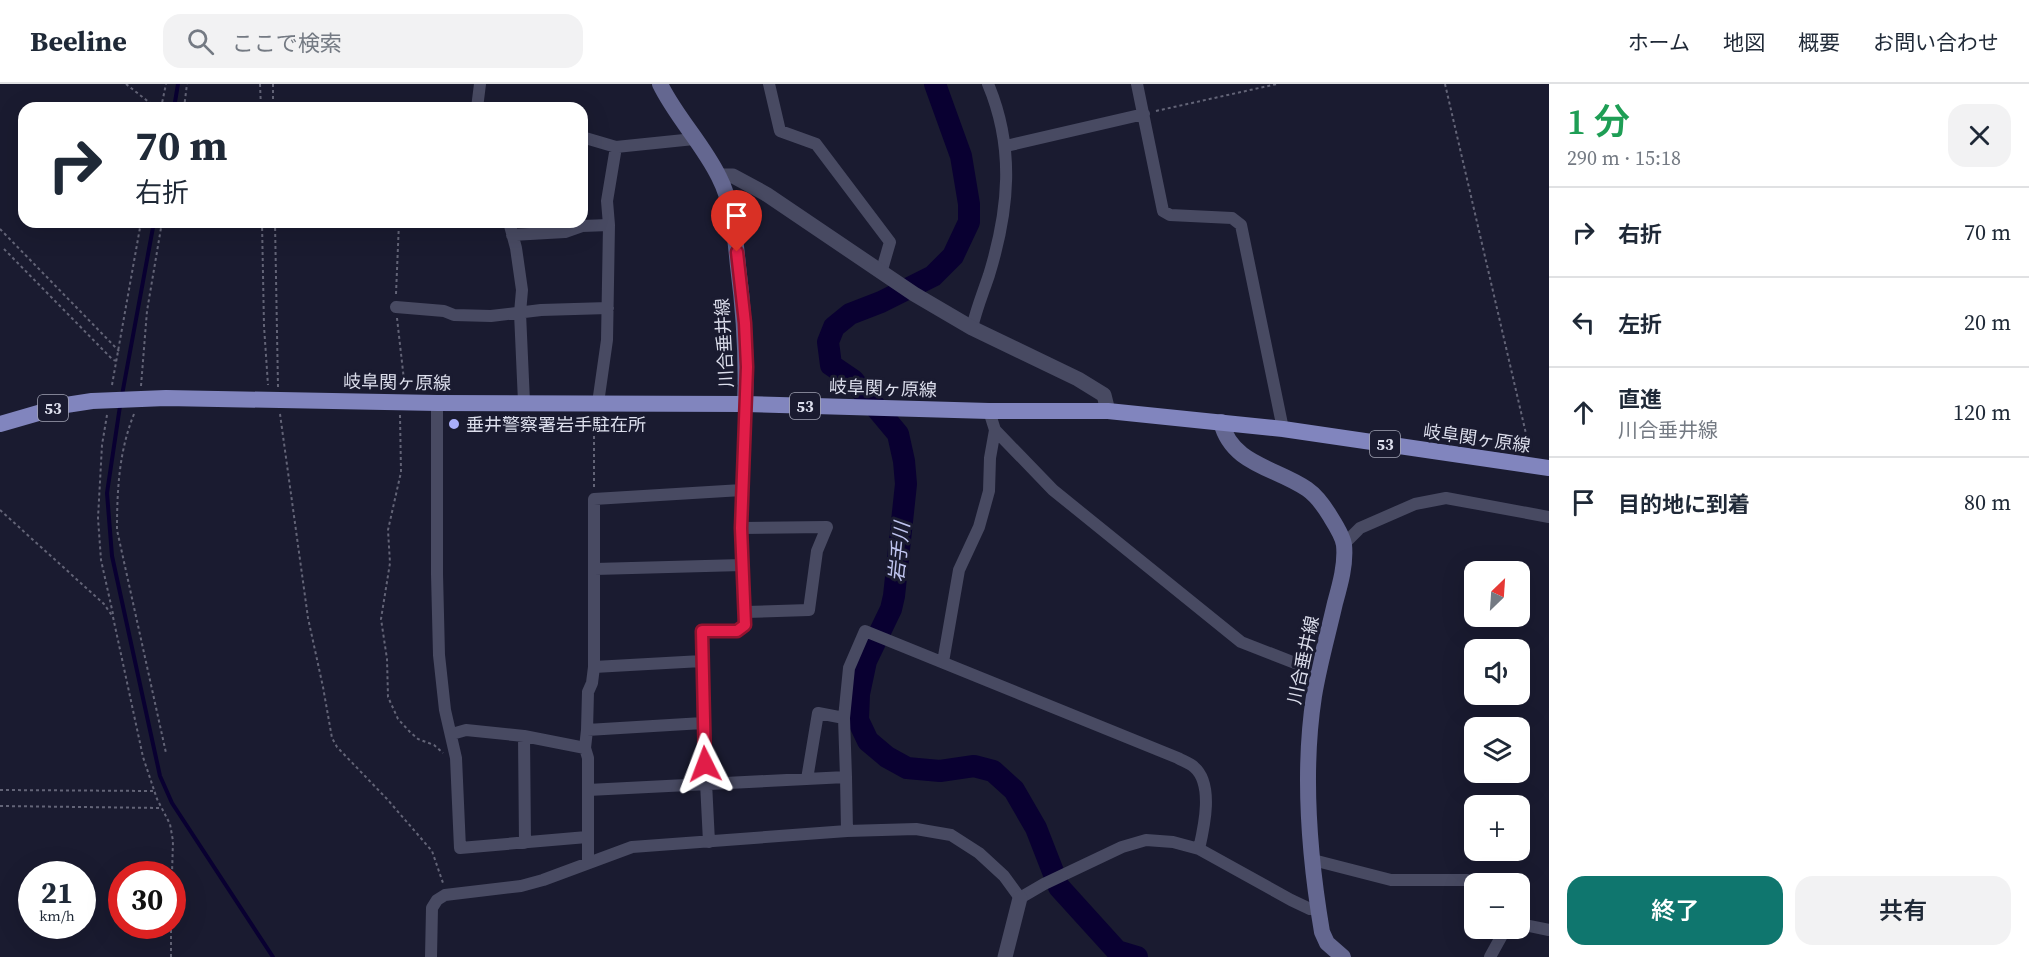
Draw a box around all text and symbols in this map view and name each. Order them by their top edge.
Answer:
search box [163,14,583,68]
text: Beeline [30,22,127,60]
icon: search [184,25,217,58]
text: ここで検索 [232,28,342,58]
text: ホーム [1628,28,1690,57]
text: 地図 [1723,28,1765,57]
text: 概要 [1798,28,1840,57]
text: お問い合わせ [1873,28,1999,57]
text: 1 分 [1567,97,1630,146]
button: close [1948,104,2011,167]
text: 70 m [135,116,228,174]
icon: right [36,126,114,204]
text: 290 m · 15:18 [1567,144,1681,172]
text: 右折 [135,174,189,211]
pin [711,190,762,252]
icon: arrive [720,199,753,232]
icon: right [1567,216,1600,249]
text: 70 m [1964,217,2011,247]
text: 右折 [1618,219,1662,249]
street label: 川合垂井線 [709,297,739,389]
icon: left [1567,306,1600,339]
text: 20 m [1964,307,2011,337]
text: 左折 [1618,309,1662,339]
street label: 岐阜関ヶ原線 [343,369,451,395]
street label: 岐阜関ヶ原線 [829,374,937,402]
text: 直進 [1618,384,1662,414]
road number: 53 [790,393,820,419]
road number: 53 [38,395,68,421]
icon: ahead [1567,396,1600,429]
text: 120 m [1953,397,2011,427]
place label: 垂井警察署岩手駐在所 [466,412,646,437]
text: 川合垂井線 [1618,416,1718,444]
marker: 垂井警察署岩手駐在所 [447,417,461,431]
street label: 岐阜関ヶ原線 [1422,418,1532,458]
road number: 53 [1370,431,1400,457]
icon: arrive [1567,486,1600,519]
text: 80 m [1964,487,2011,517]
text: 目的地に到着 [1618,489,1750,519]
water label: 岩手川 [882,519,916,583]
north arrow [1464,561,1530,627]
map controls [1464,561,1530,939]
street label: 川合垂井線 [1281,613,1325,707]
button: sound [1464,639,1530,705]
button: layers [1464,717,1530,783]
position arrow [673,732,737,796]
button: + [1464,795,1530,861]
speed limit sign: 30 [108,861,186,939]
text: 21 [41,872,73,913]
button: − [1464,873,1530,939]
button: 終了 [1567,876,1783,945]
button: 共有 [1795,876,2011,945]
text: km/h [39,905,75,926]

